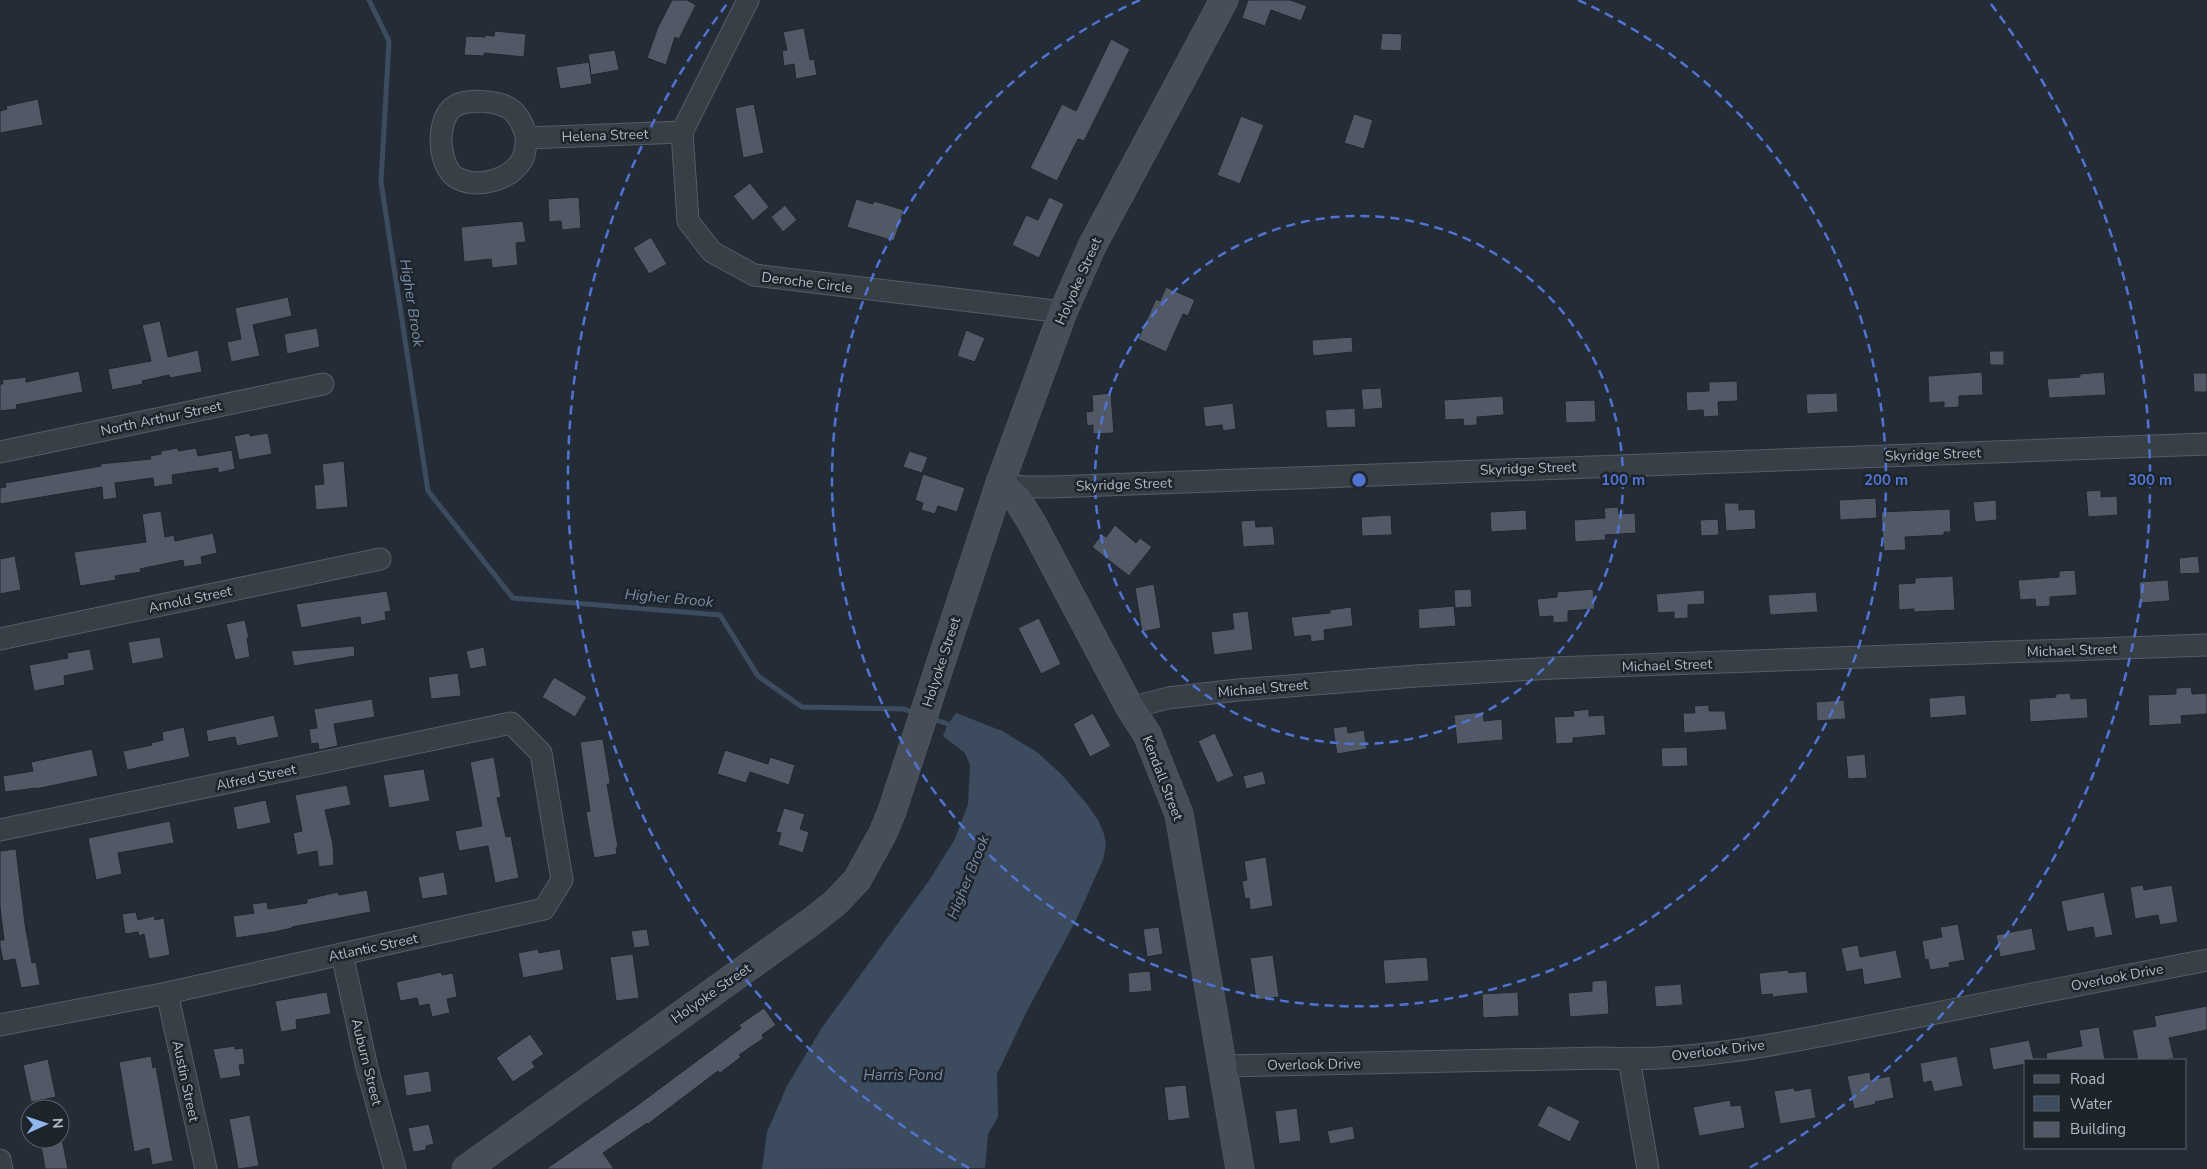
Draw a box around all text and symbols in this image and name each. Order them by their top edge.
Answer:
street label: Helena Street [561,124,649,147]
street label: Holyoke Street [1051,235,1106,328]
water label: Higher Brook [395,257,429,349]
street label: Deroche Circle [760,267,854,298]
street label: North Arthur Street [99,396,223,441]
street label: Skyridge Street [1884,443,1982,466]
street label: Skyridge Street [1479,457,1577,480]
text: 100 m [1601,470,1645,490]
text: 200 m [1864,470,1908,490]
text: 300 m [2128,470,2172,490]
centre of rings [1350,471,1368,489]
street label: Skyridge Street [1075,473,1173,496]
street label: Arnold Street [147,581,234,618]
water label: Higher Brook [624,584,715,612]
street label: Holyoke Street [918,615,965,709]
street label: Michael Street [2026,639,2118,662]
street label: Michael Street [1621,654,1713,677]
street label: Michael Street [1217,675,1309,702]
street label: Kendall Street [1138,733,1188,824]
street label: Alfred Street [214,760,298,795]
water label: Higher Brook [942,832,994,922]
street label: Atlantic Street [327,929,420,966]
street label: Holyoke Street [668,959,755,1028]
street label: Overlook Drive [2069,959,2165,996]
street label: Auburn Street [347,1017,387,1108]
street label: Overlook Drive [1670,1035,1766,1066]
street label: Austin Street [168,1039,203,1124]
street label: Overlook Drive [1267,1054,1361,1075]
legend [2024,1059,2187,1149]
water label: Harris Pond [863,1065,943,1085]
text: Road [2070,1069,2105,1089]
text: Water [2070,1094,2113,1114]
north arrow [20,1099,70,1149]
text: N [48,1118,67,1129]
text: Building [2070,1119,2126,1139]

